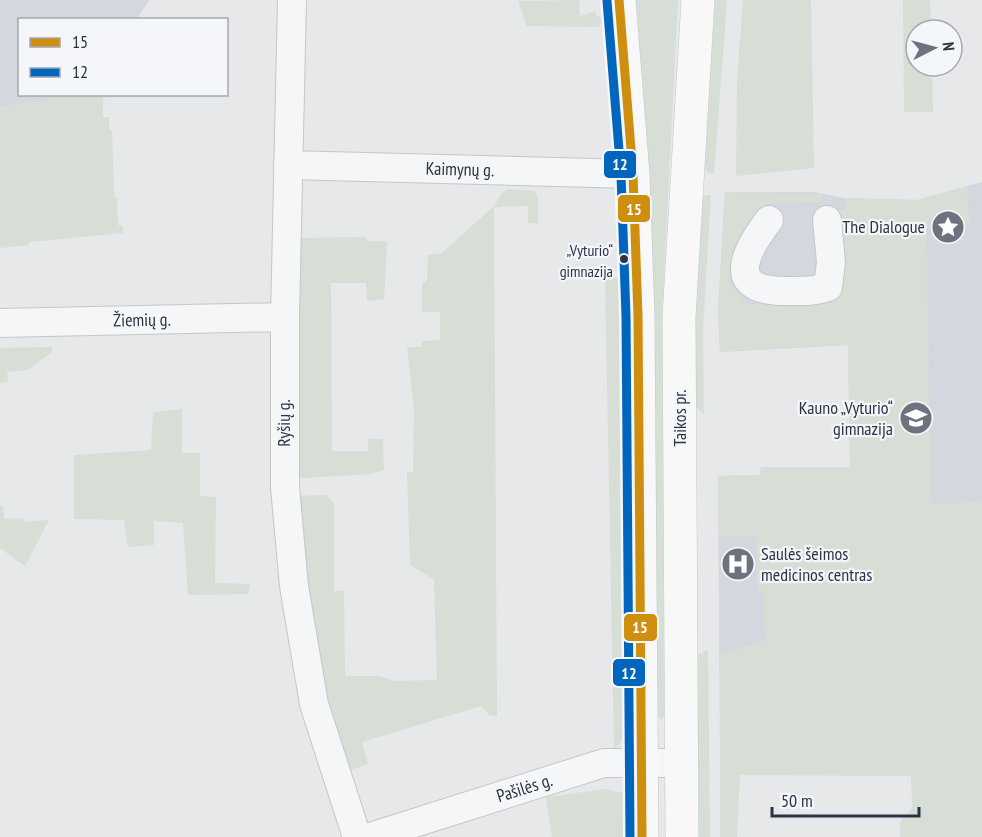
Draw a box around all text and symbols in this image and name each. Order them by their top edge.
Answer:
legend [18,18,228,96]
north arrow [904,18,964,78]
text: 15 [72,30,88,53]
text: N [939,41,959,52]
text: 12 [72,60,88,83]
line badge: 12 [603,150,637,179]
text: 12 [612,154,628,174]
street label: Kaimynų g. [425,157,495,181]
line badge: 15 [617,194,651,223]
text: 15 [626,199,642,219]
place icon: The Dialogue [930,209,966,245]
place label: The Dialogue [842,215,925,238]
place label: „Vyturio“ gimnazija [560,240,613,281]
marker: „Vyturio“ gimnazija [618,253,630,265]
street label: Žiemių g. [113,307,171,332]
street label: Taikos pr. [668,389,691,447]
place label: Kauno „Vyturio“ gimnazija [799,396,893,440]
street label: Ryšių g. [272,399,295,447]
school or university icon: Kauno „Vyturio“ gimnazija [898,400,934,436]
place label: Saulės šeimos medicinos centras [761,542,872,586]
hospital icon: Saulės šeimos medicinos centras [720,546,756,582]
line badge: 15 [623,613,658,642]
text: 15 [632,617,648,637]
line badge: 12 [612,658,646,687]
text: 12 [621,663,637,683]
street label: Pašilės g. [493,768,555,807]
scale bar [772,780,919,818]
text: 50 m [781,789,813,812]

